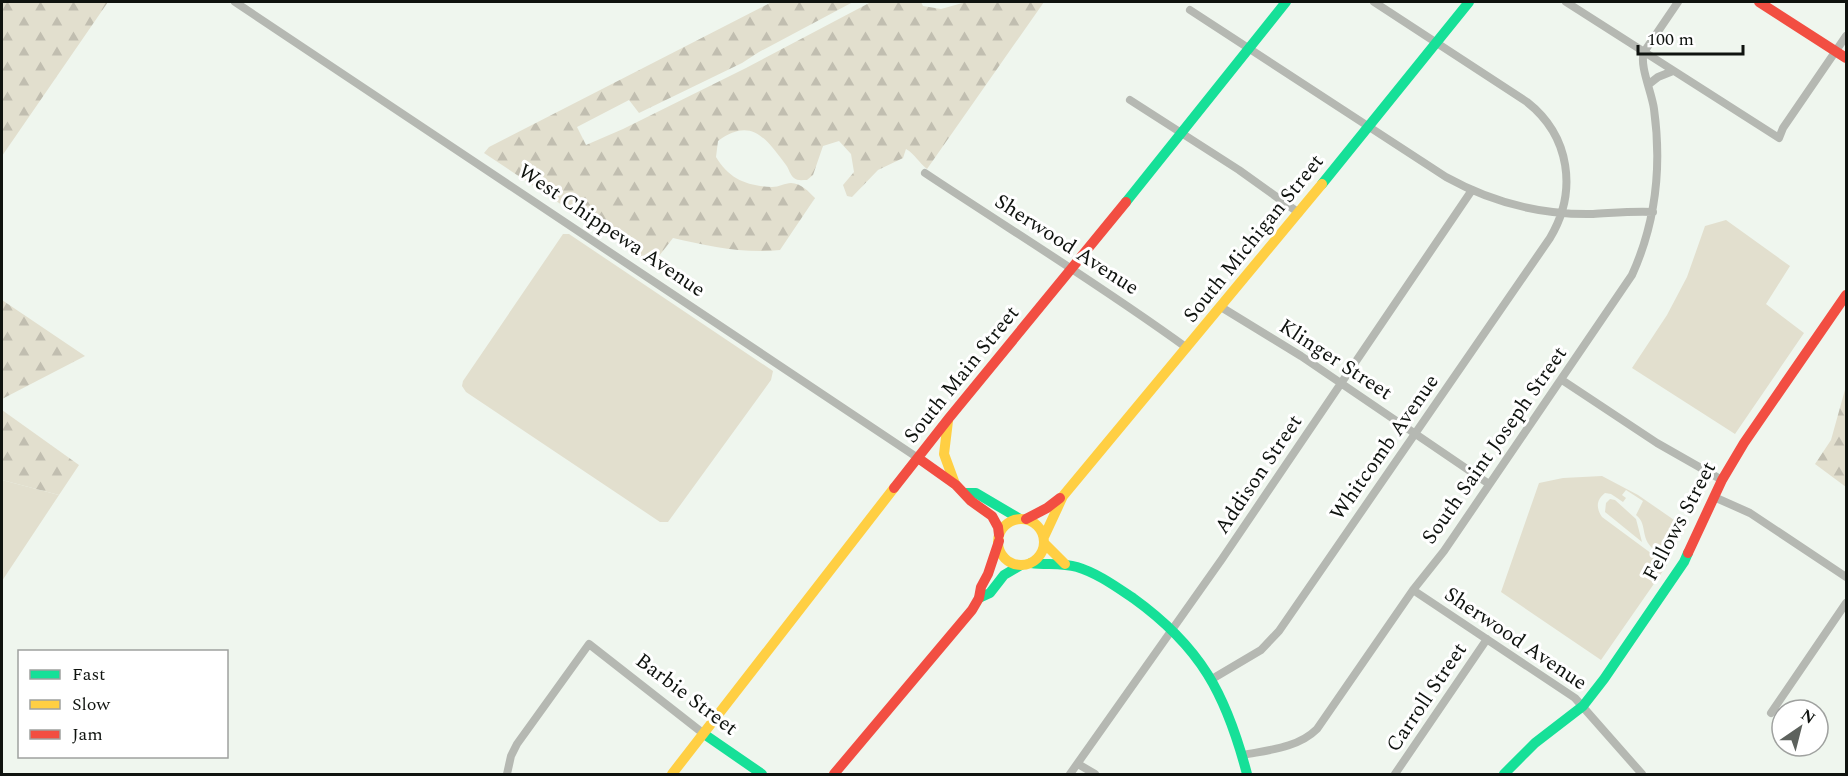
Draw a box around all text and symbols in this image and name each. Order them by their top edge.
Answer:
scale bar [1638,18,1743,56]
text: 100 m [1647,26,1694,53]
street label: South Michigan Street [1176,147,1332,330]
street label: West Chippewa Avenue [511,156,712,306]
street label: Sherwood Avenue [988,186,1145,304]
street label: South Main Street [896,299,1027,450]
street label: Klinger Street [1272,311,1399,409]
street label: South Saint Joseph Street [1414,340,1576,551]
street label: Whitcomb Avenue [1322,368,1447,527]
street label: Addison Street [1207,408,1311,541]
street label: Fellows Street [1635,456,1725,587]
street label: Sherwood Avenue [1437,579,1594,699]
street label: Carroll Street [1378,636,1475,759]
street label: Barbie Street [628,646,744,744]
legend [18,650,228,758]
text: Fast [72,661,105,688]
text: Slow [72,691,111,718]
north arrow [1770,698,1830,758]
text: N [1796,703,1820,730]
text: Jam [72,721,103,748]

